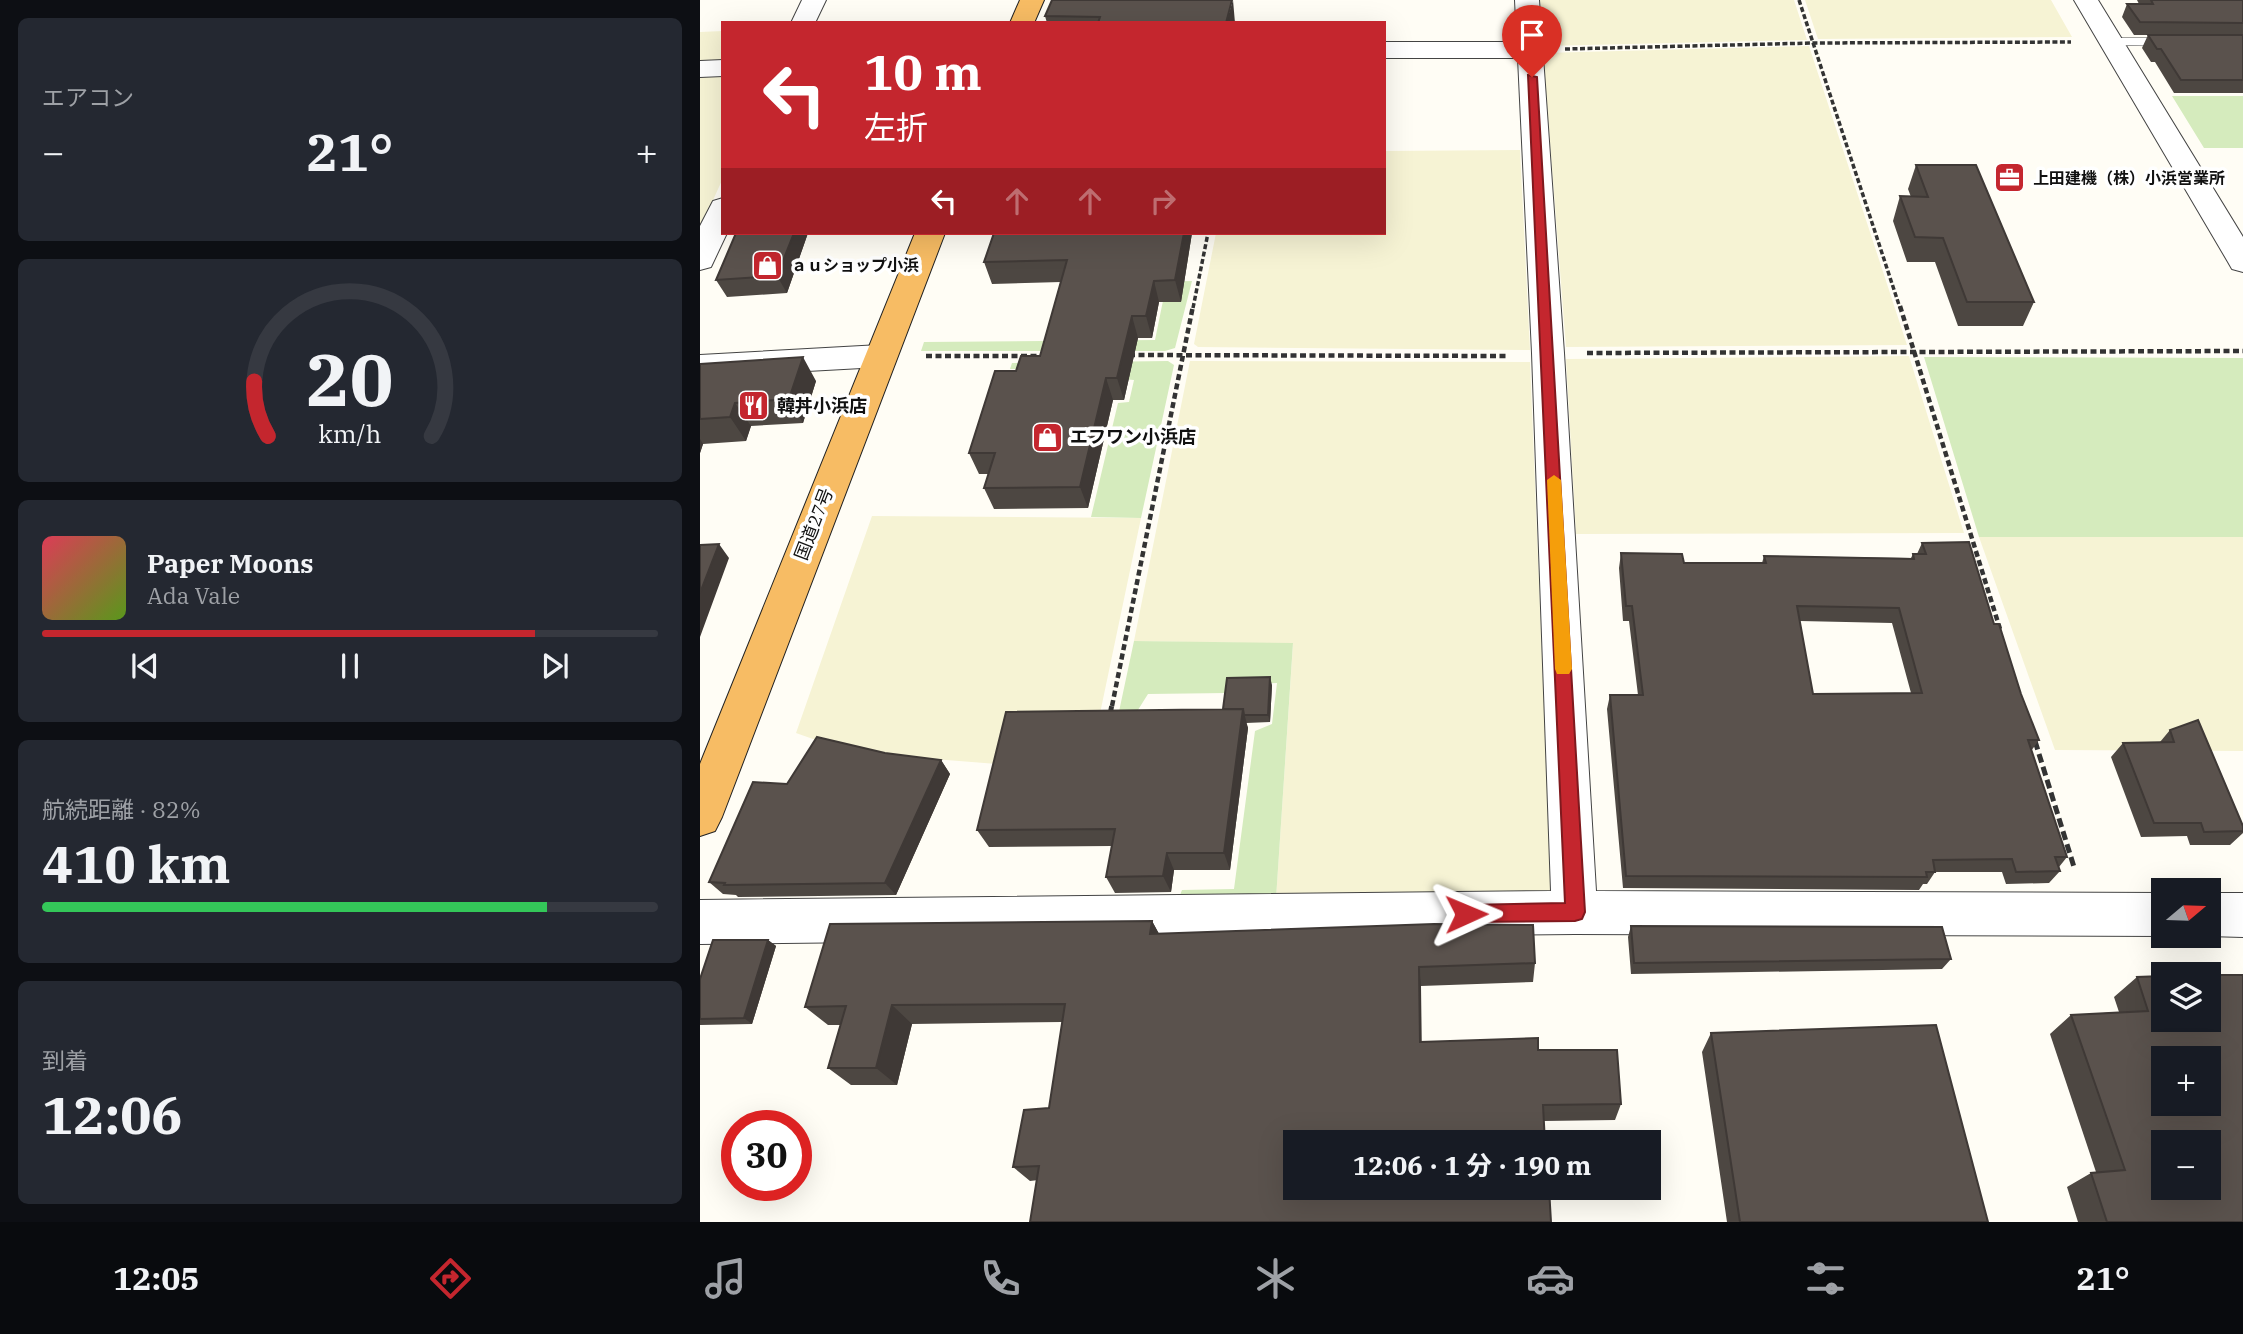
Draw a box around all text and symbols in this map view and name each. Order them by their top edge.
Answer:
pin [1502,5,1562,77]
icon: arrive [1513,16,1551,54]
text: 10 m [864,40,982,103]
icon: left [749,49,840,140]
text: エアコン [42,82,134,112]
text: 左折 [864,106,928,148]
text: 21° [307,118,393,185]
text: − [42,127,65,176]
text: + [635,127,658,176]
office icon: 上田建機（株）小浜営業所 [1993,161,2027,195]
place label: 上田建機（株）小浜営業所 [2033,168,2225,188]
icon: left [925,182,963,220]
icon: ahead [998,182,1036,220]
icon: ahead [1071,182,1109,220]
icon: right [1144,182,1182,220]
shop icon: ａｕショップ小浜 [751,248,785,282]
place label: ａｕショップ小浜 [791,255,919,275]
text: 20 [306,332,394,427]
restaurant icon: 韓丼小浜店 [737,389,771,423]
place label: 韓丼小浜店 [777,394,867,417]
text: km/h [318,417,382,450]
shop icon: エフワン小浜店 [1030,420,1064,454]
place label: エフワン小浜店 [1070,425,1196,448]
street label: 国道27号 [789,484,838,563]
text: Paper Moons [147,546,314,580]
text: Ada Vale [147,580,240,610]
icon: previous [126,647,164,685]
icon: pause [331,647,369,685]
icon: next [536,647,574,685]
text: 航続距離 · 82% [42,794,201,824]
text: 410 km [42,830,231,897]
position arrow [1429,877,1503,951]
north arrow [2151,878,2221,948]
map controls [2151,878,2221,1200]
button: layers [2151,962,2221,1032]
text: 到着 [42,1045,88,1075]
button: + [2151,1046,2221,1116]
text: 12:06 [42,1081,183,1148]
speed limit sign: 30 [721,1110,812,1201]
button: − [2151,1130,2221,1200]
text: 12:06 · 1 分 · 190 m [1353,1148,1591,1182]
icon: directions [426,1254,475,1303]
icon: music [701,1254,750,1303]
icon: phone [976,1254,1025,1303]
icon: climate [1251,1254,1300,1303]
icon: car [1526,1254,1575,1303]
icon: filters [1801,1254,1850,1303]
text: 12:05 [113,1257,200,1299]
text: 21° [2076,1257,2130,1299]

